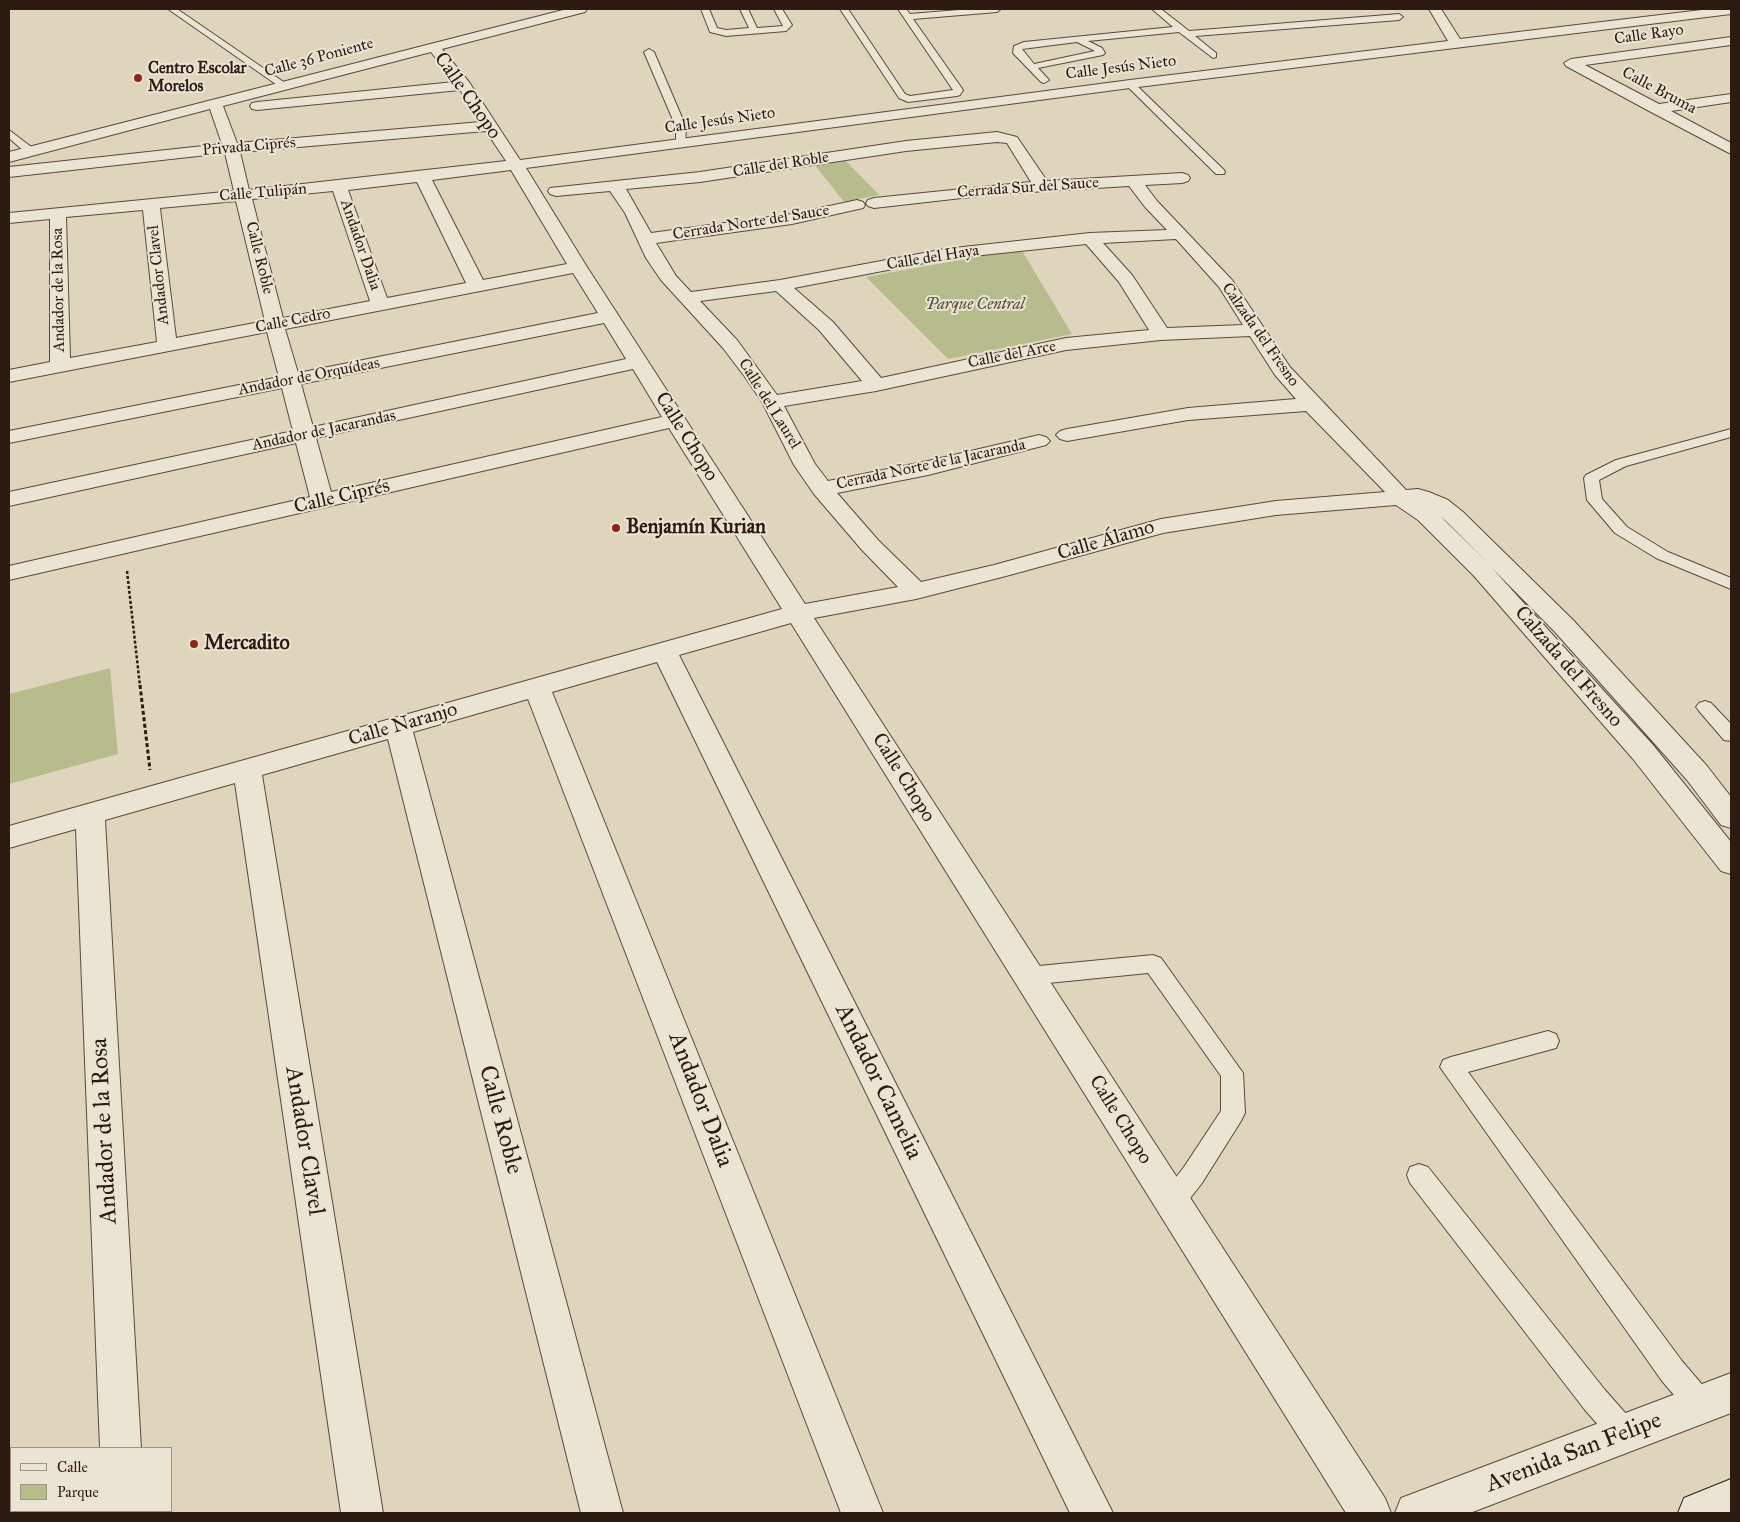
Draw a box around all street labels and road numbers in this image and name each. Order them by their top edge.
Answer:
street label: Calle Rayo [1613,21,1685,49]
street label: Calle 36 Poniente [262,34,376,82]
street label: Calle Chopo [428,48,506,144]
street label: Calle Jesús Nieto [1065,52,1177,84]
street label: Calle Bruma [1618,63,1700,119]
street label: Calle Jesús Nieto [664,104,776,138]
street label: Privada Ciprés [202,133,296,161]
street label: Calle del Roble [732,148,830,182]
street label: Cerrada Sur del Sauce [956,173,1100,203]
street label: Calle Tulipán [218,180,308,206]
street label: Andador Dalia [336,197,384,293]
street label: Cerrada Norte del Sauce [671,201,831,245]
street label: Calle Roble [241,220,277,296]
street label: Andador Clavel [144,224,174,326]
street label: Andador de la Rosa [48,228,70,352]
street label: Calle del Haya [885,241,981,275]
street label: Calzada del Fresno [1217,279,1303,391]
street label: Calle Cedro [254,304,332,338]
street label: Calle del Arce [967,337,1057,373]
street label: Andador de Orquídeas [237,354,381,400]
street label: Calle del Laurel [734,355,804,453]
street label: Calle Chopo [649,388,723,486]
street label: Andador de Jacarandas [250,406,398,456]
street label: Cerrada Norte de la Jacaranda [835,436,1027,494]
street label: Calle Ciprés [292,474,392,520]
street label: Calle Álamo [1055,516,1157,566]
street label: Calzada del Fresno [1509,602,1627,732]
street label: Calle Naranjo [346,698,460,752]
street label: Calle Chopo [866,729,940,827]
street label: Andador Camelia [828,999,928,1165]
street label: Andador Dalia [661,1029,739,1171]
street label: Andador de la Rosa [86,1037,124,1225]
street label: Calle Roble [472,1062,528,1178]
street label: Andador Clavel [278,1065,330,1217]
street label: Calle Chopo [1083,1071,1157,1169]
street label: Avenida San Felipe [1482,1406,1666,1500]

